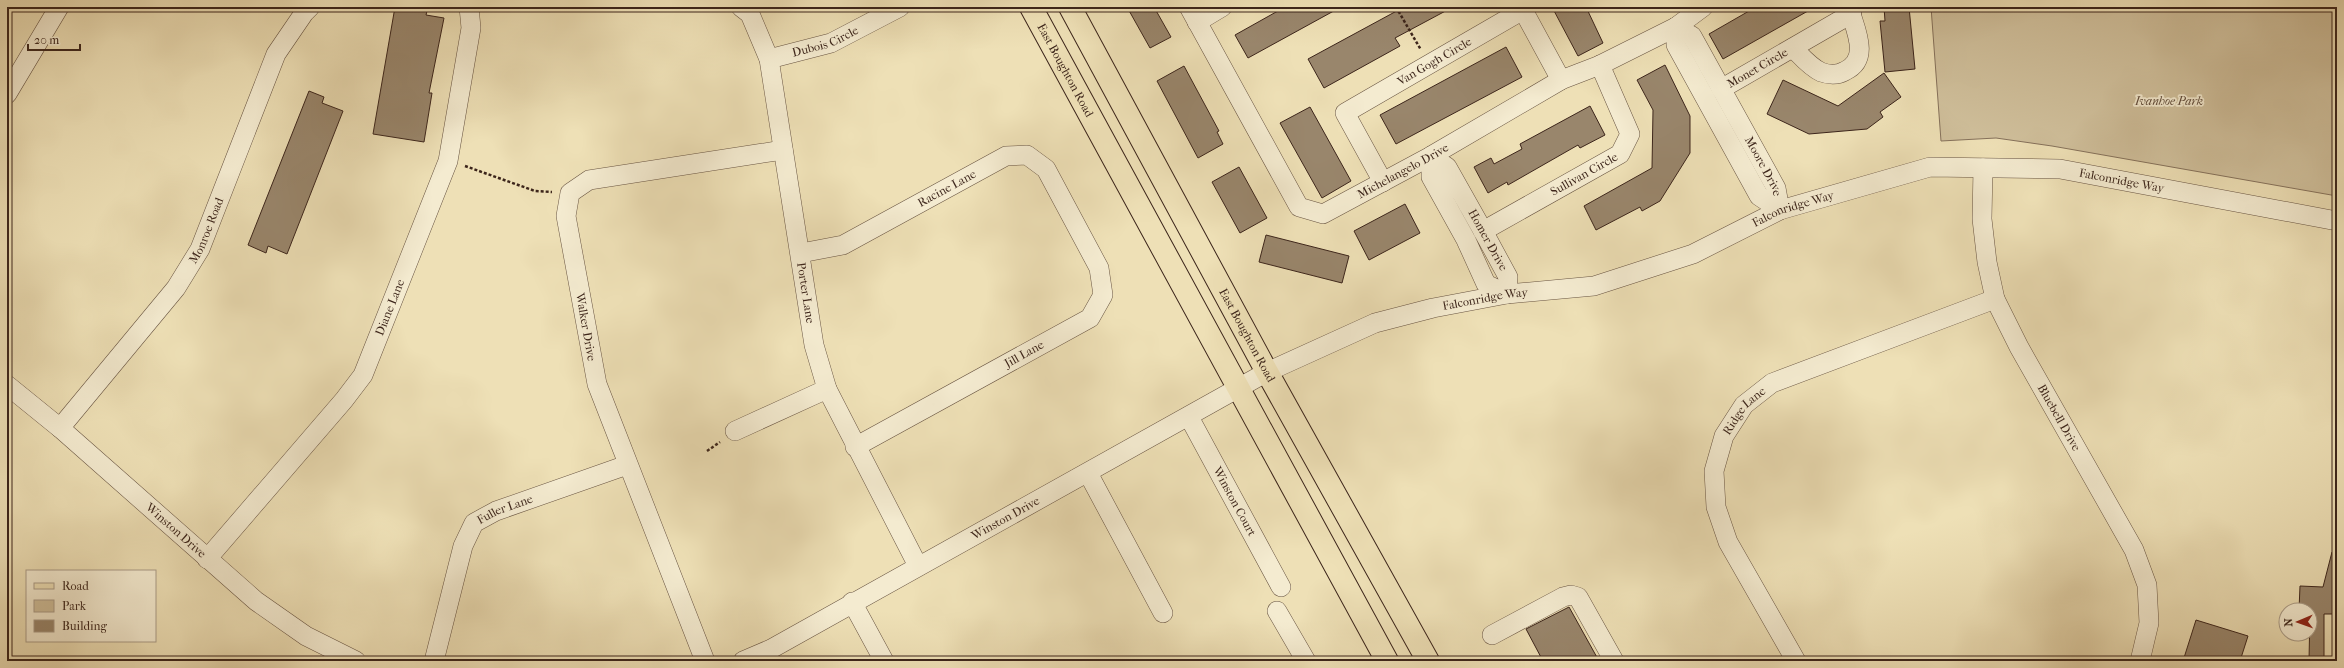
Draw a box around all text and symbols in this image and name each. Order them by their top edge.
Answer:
street label: East Boughton Road [1034,21,1097,120]
street label: Dubois Circle [791,23,861,60]
scale bar [28,26,80,52]
text: 20 m [34,33,59,47]
street label: Van Gogh Circle [1394,34,1474,89]
street label: Monet Circle [1725,45,1790,91]
park label: Ivanhoe Park [2134,94,2203,108]
street label: Moore Drive [1742,134,1784,197]
street label: Michelangelo Drive [1355,140,1451,201]
street label: Sullivan Circle [1548,150,1620,199]
street label: Falconridge Way [2078,166,2166,196]
street label: Racine Lane [915,167,978,210]
street label: Falconridge Way [1750,188,1836,230]
street label: Monroe Road [186,195,226,266]
street label: Homer Drive [1465,207,1511,273]
street label: Porter Lane [794,261,818,325]
street label: Diane Lane [372,277,407,338]
street label: Falconridge Way [1441,285,1529,313]
street label: East Boughton Road [1216,286,1278,385]
street label: Walker Drive [573,291,599,362]
street label: Jill Lane [1001,337,1046,371]
street label: Bluebell Drive [2035,382,2083,454]
street label: Ridge Lane [1720,384,1768,437]
street label: Winston Court [1210,463,1259,539]
street label: Fuller Lane [474,492,535,527]
street label: Winston Drive [968,493,1042,543]
street label: Winston Drive [142,499,209,561]
legend [26,570,156,642]
text: Road [62,579,89,593]
text: Park [62,599,87,613]
north arrow [2278,602,2318,642]
text: N [2282,617,2295,627]
text: Building [62,619,107,633]

